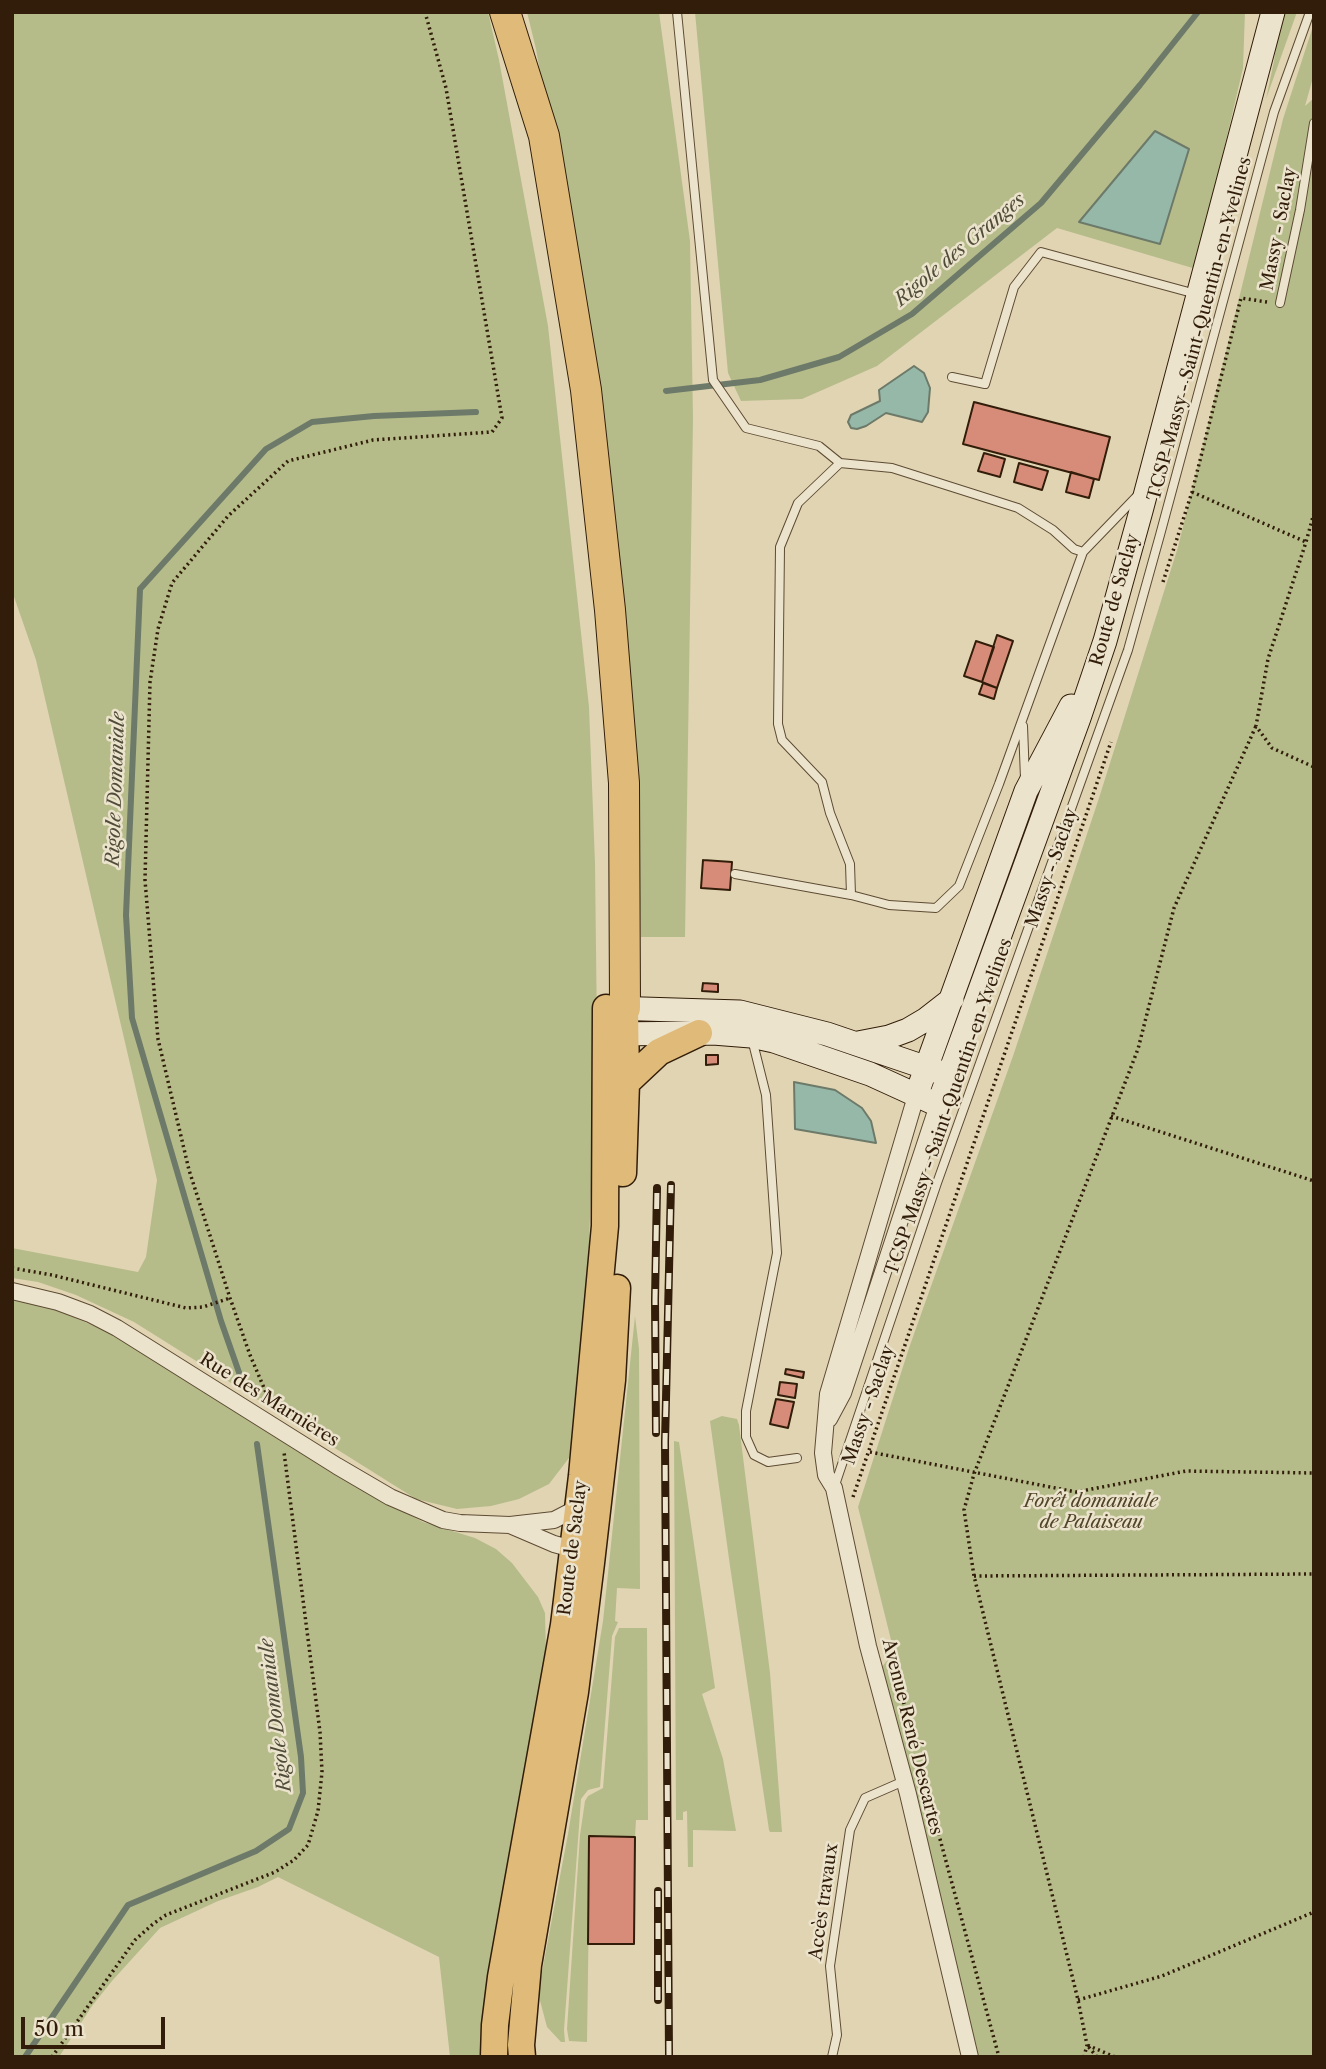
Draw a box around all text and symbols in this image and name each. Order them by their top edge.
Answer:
street label: TCSP Massy - Saint-Quentin-en-Yvelines [1144,155,1256,503]
street label: Massy - Saclay [1256,166,1302,292]
water label: Rigole des Granges [890,189,1030,311]
street label: Route de Saclay [1086,532,1144,668]
water label: Rigole Domaniale [102,711,130,867]
street label: Massy - Saclay [1021,805,1083,931]
street label: TCSP Massy - Saint-Quentin-en-Yvelines [881,936,1017,1278]
street label: Massy - Saclay [838,1342,900,1468]
street label: Rue des Marnières [195,1348,343,1452]
street label: Route de Saclay [554,1479,592,1617]
park label: Forêt domaniale de Palaiseau [1024,1491,1158,1534]
water label: Rigole Domaniale [255,1637,297,1793]
street label: Avenue René Descartes [877,1637,947,1837]
street label: Accès travaux [805,1842,843,1962]
scale bar [24,2002,168,2046]
text: 50 m [34,2016,84,2041]

